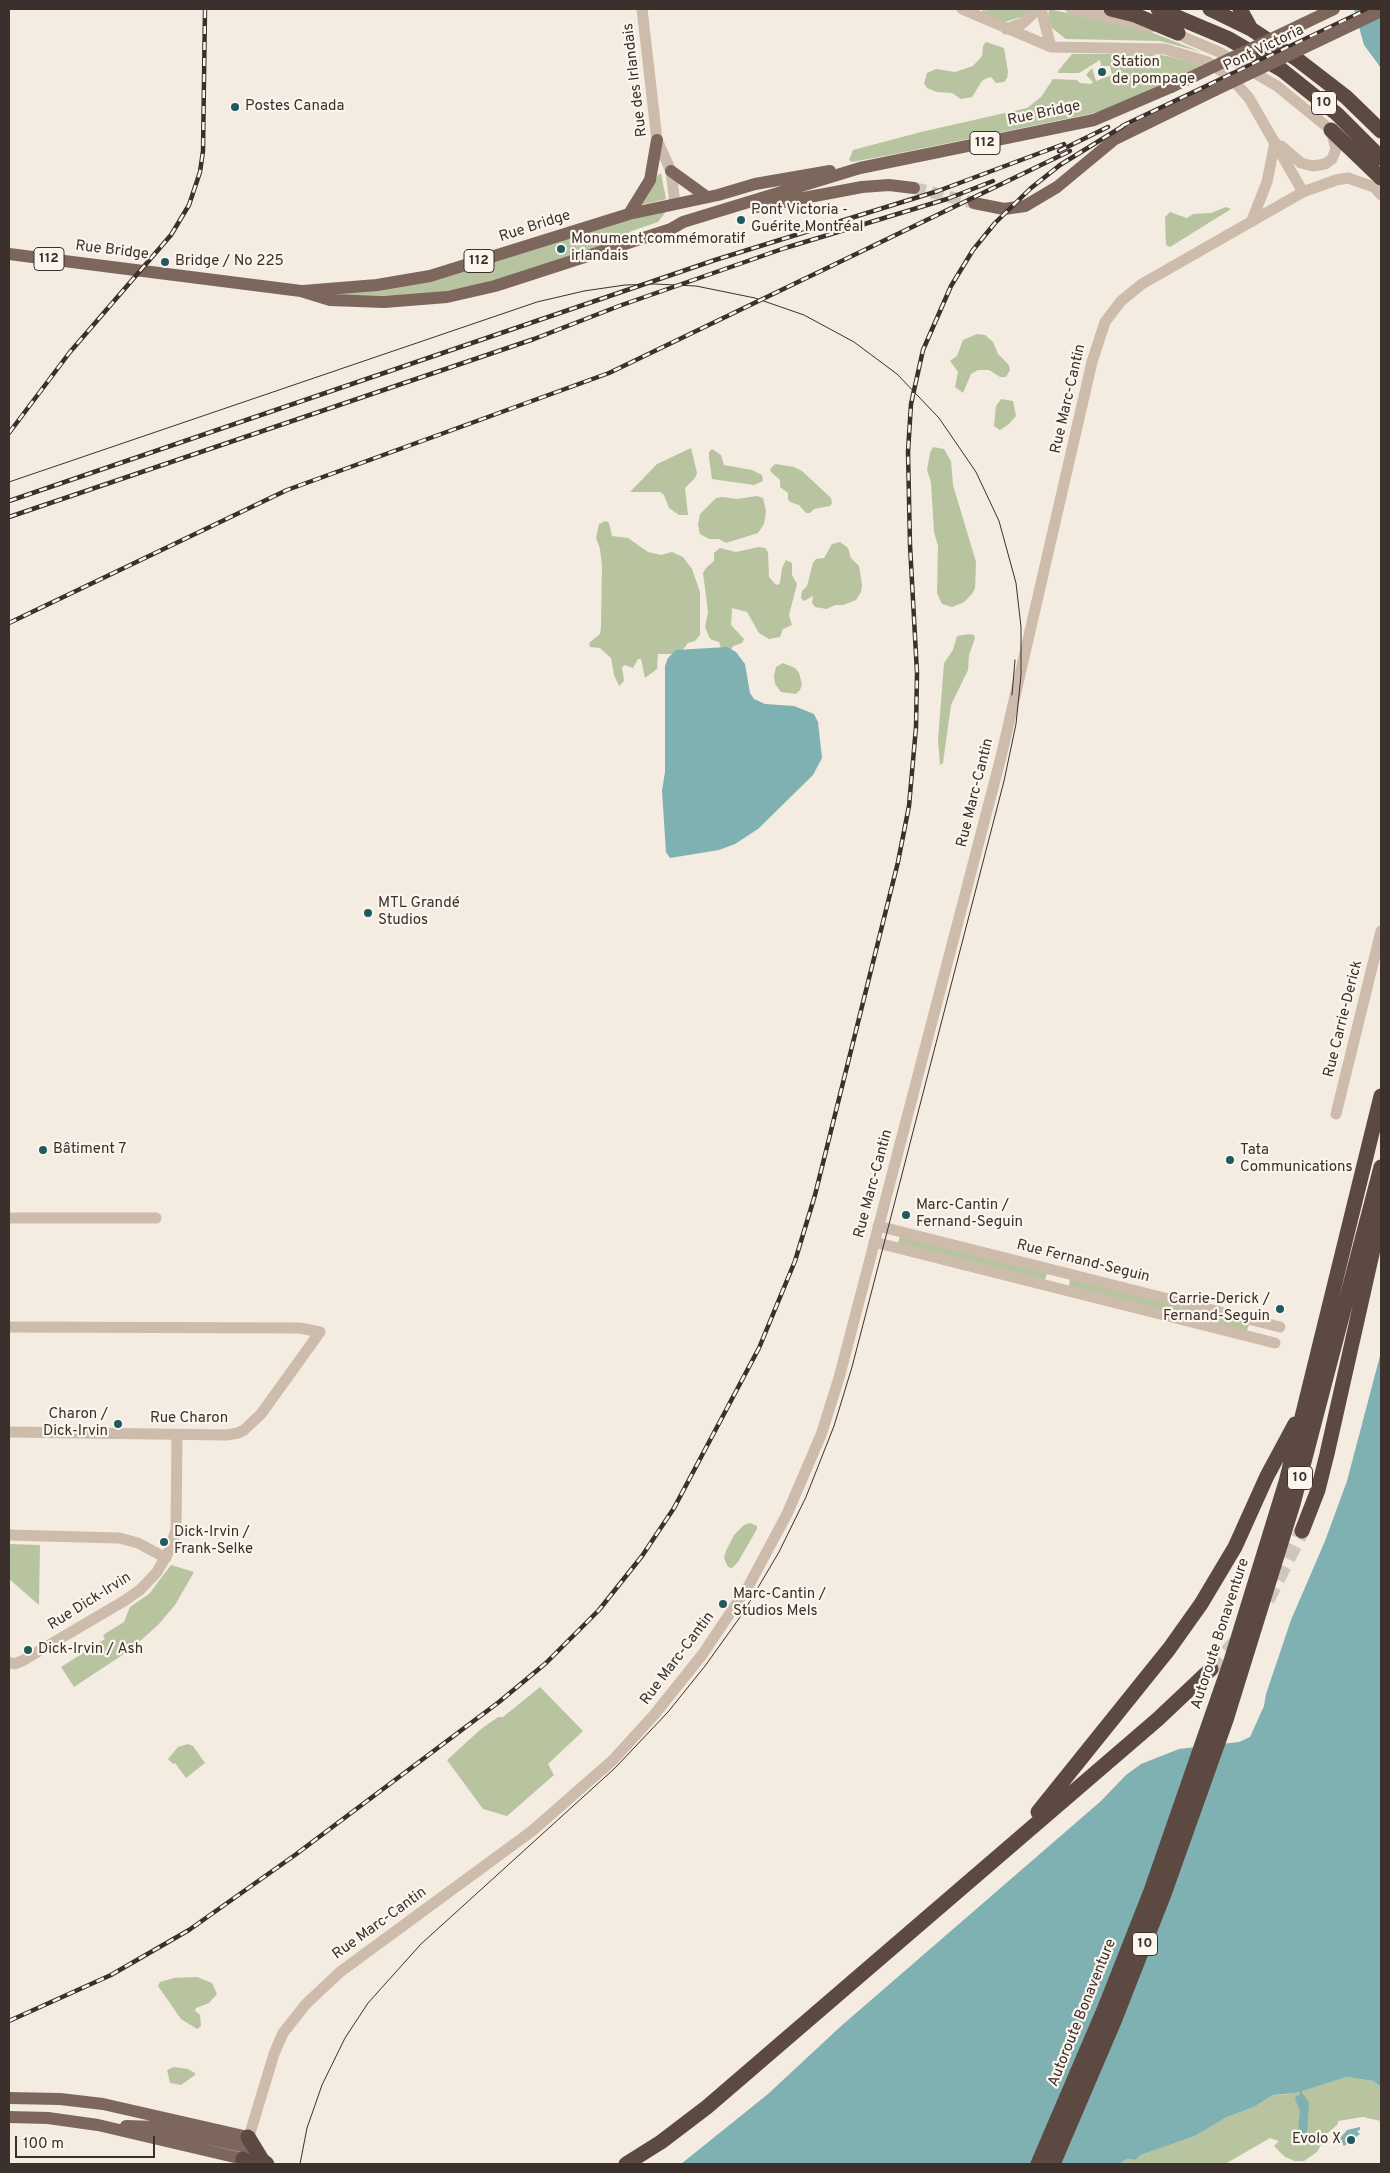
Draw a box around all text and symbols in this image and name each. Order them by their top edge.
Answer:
street label: Rue des Irlandais [620,22,652,138]
street label: Pont Victoria [1221,22,1307,76]
place label: Station de pompage [1112,54,1195,89]
marker: Station de pompage [1096,66,1108,78]
road number: 10 [1312,92,1336,115]
place label: Postes Canada [245,98,344,116]
street label: Rue Bridge [1006,98,1082,130]
marker: Postes Canada [229,101,241,113]
road number: 112 [970,132,1000,154]
place label: Pont Victoria - Guérite Montréal [751,202,863,237]
street label: Rue Bridge [497,207,573,247]
marker: Pont Victoria - Guérite Montréal [735,214,747,226]
place label: Monument commémoratif irlandais [571,231,745,266]
street label: Rue Bridge [74,238,150,264]
marker: Monument commémoratif irlandais [555,243,567,255]
road number: 112 [34,248,64,270]
road number: 112 [464,250,494,272]
place label: Bridge / No 225 [175,253,284,271]
marker: Bridge / No 225 [159,256,171,268]
street label: Rue Marc-Cantin [1048,342,1090,456]
street label: Rue Marc-Cantin [954,737,998,849]
place label: MTL Grandé Studios [378,895,460,930]
marker: MTL Grandé Studios [362,907,374,919]
street label: Rue Carrie-Derick [1321,959,1367,1079]
street label: Rue Marc-Cantin [851,1128,897,1240]
place label: Bâtiment 7 [53,1141,126,1159]
place label: Tata Communications [1240,1142,1352,1177]
marker: Bâtiment 7 [37,1144,49,1156]
marker: Tata Communications [1224,1154,1236,1166]
place label: Marc-Cantin / Fernand-Seguin [916,1197,1023,1232]
marker: Marc-Cantin / Fernand-Seguin [900,1209,912,1221]
street label: Rue Fernand-Seguin [1015,1237,1151,1287]
place label: Carrie-Derick / Fernand-Seguin [1163,1291,1270,1326]
marker: Carrie-Derick / Fernand-Seguin [1274,1303,1286,1315]
place label: Charon / Dick-Irvin [43,1406,108,1441]
street label: Rue Charon [150,1410,228,1428]
marker: Charon / Dick-Irvin [112,1418,124,1430]
road number: 10 [1288,1466,1312,1490]
place label: Dick-Irvin / Frank-Selke [174,1524,253,1559]
marker: Dick-Irvin / Frank-Selke [158,1536,170,1548]
street label: Autoroute Bonaventure [1188,1556,1254,1712]
street label: Rue Dick-Irvin [45,1569,135,1635]
place label: Marc-Cantin / Studios Mels [733,1586,826,1621]
marker: Marc-Cantin / Studios Mels [717,1598,729,1610]
street label: Rue Marc-Cantin [637,1609,719,1709]
place label: Dick-Irvin / Ash [38,1641,143,1659]
marker: Dick-Irvin / Ash [22,1644,34,1656]
street label: Rue Marc-Cantin [329,1884,431,1964]
road number: 10 [1132,1932,1158,1956]
street label: Autoroute Bonaventure [1045,1936,1121,2090]
scale bar [18,2126,158,2158]
place label: Evolo X [1292,2131,1341,2149]
marker: Evolo X [1345,2134,1357,2146]
text: 100 m [23,2135,64,2154]

